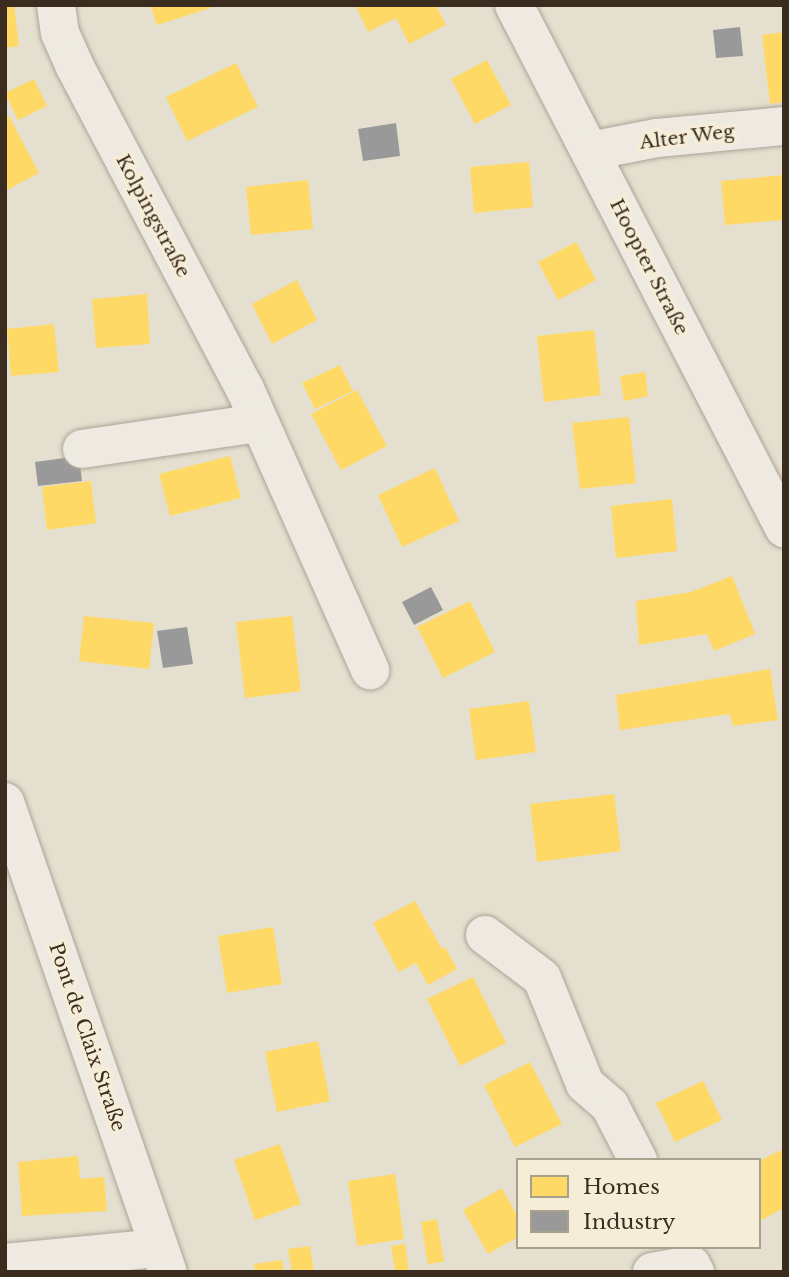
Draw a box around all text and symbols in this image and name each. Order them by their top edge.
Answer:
street label: Alter Weg [638,120,736,154]
street label: Kolpingstraße [111,151,195,281]
street label: Hoopter Straße [605,195,693,339]
street label: Pont de Claix Straße [44,940,130,1134]
legend [516,1158,761,1249]
text: Homes [583,1174,660,1200]
text: Industry [583,1209,675,1235]

